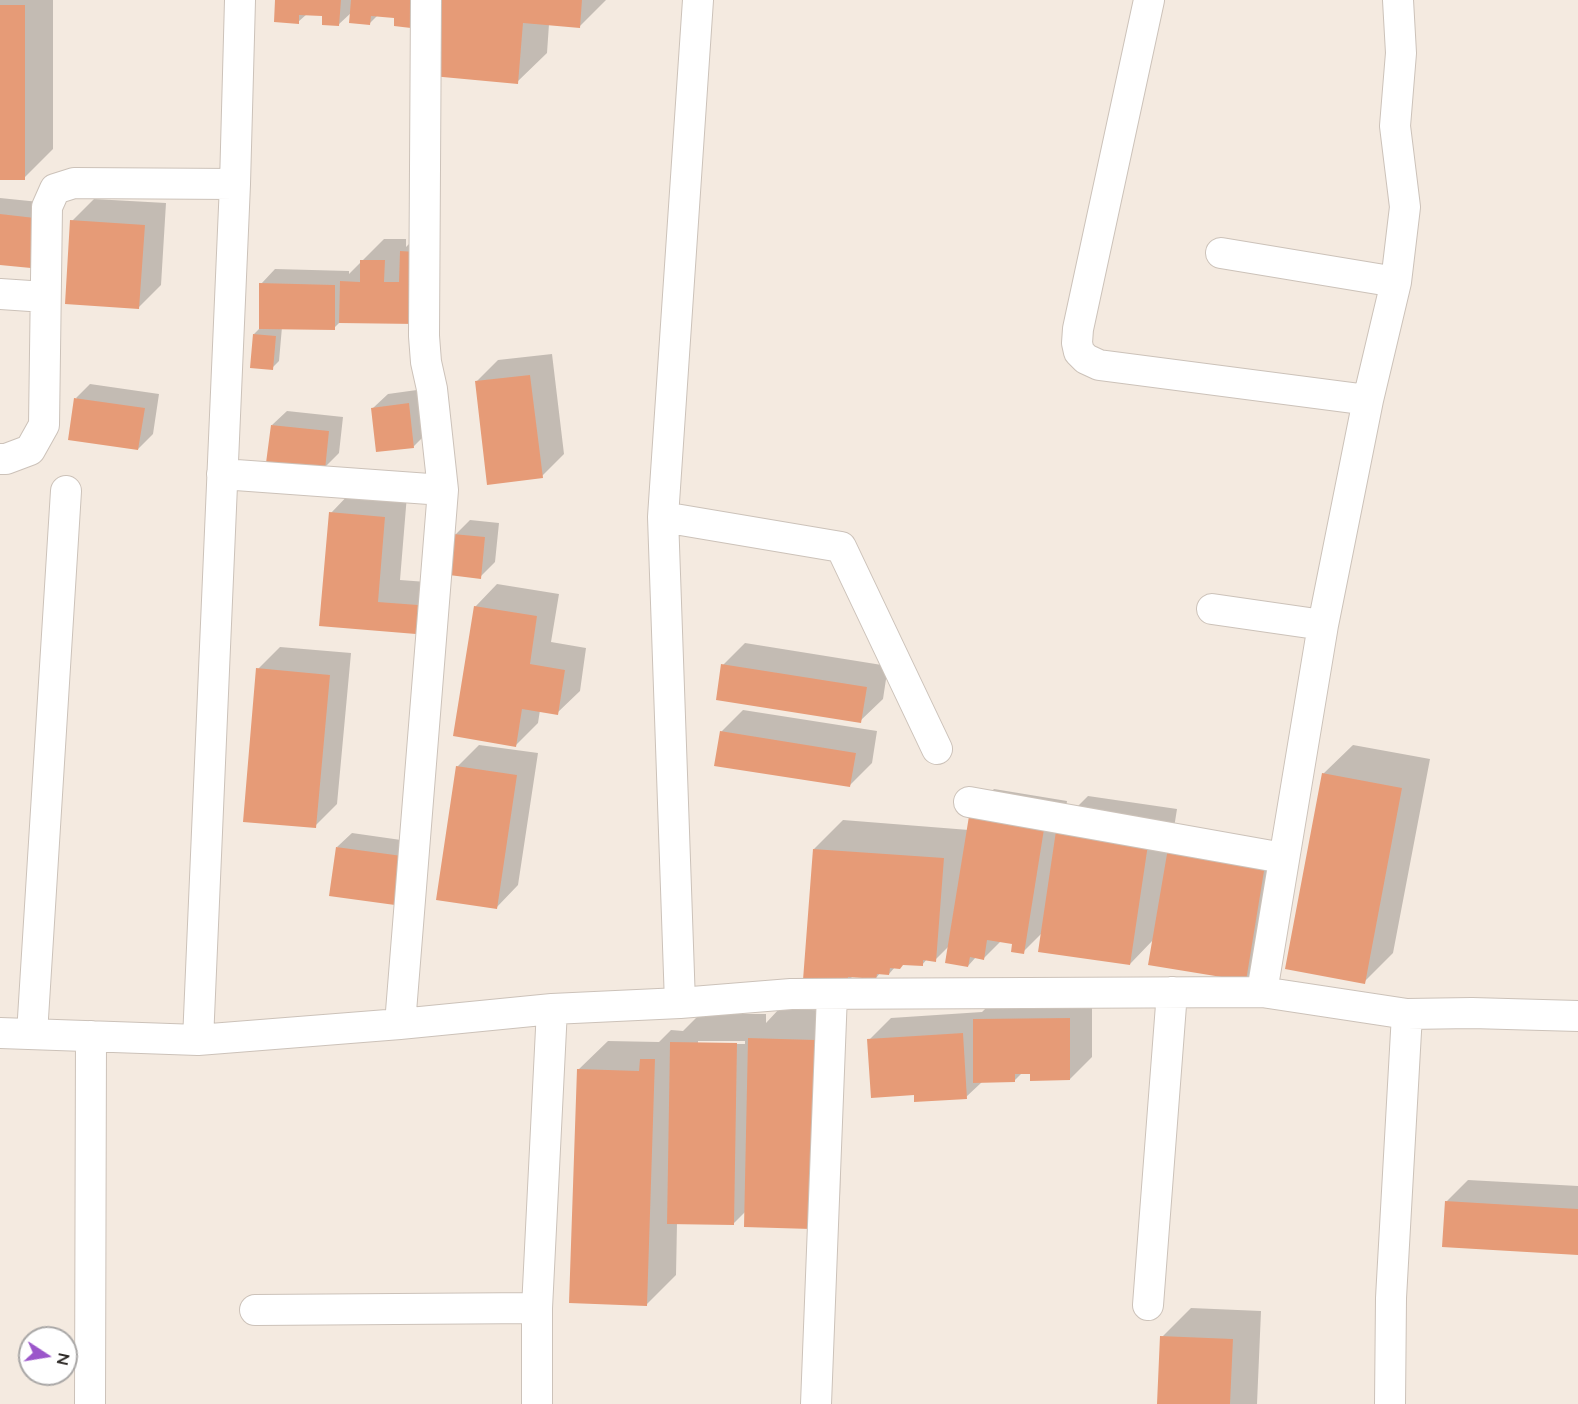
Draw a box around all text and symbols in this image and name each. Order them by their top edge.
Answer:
north arrow [18,1326,78,1386]
text: N [54,1351,75,1367]

